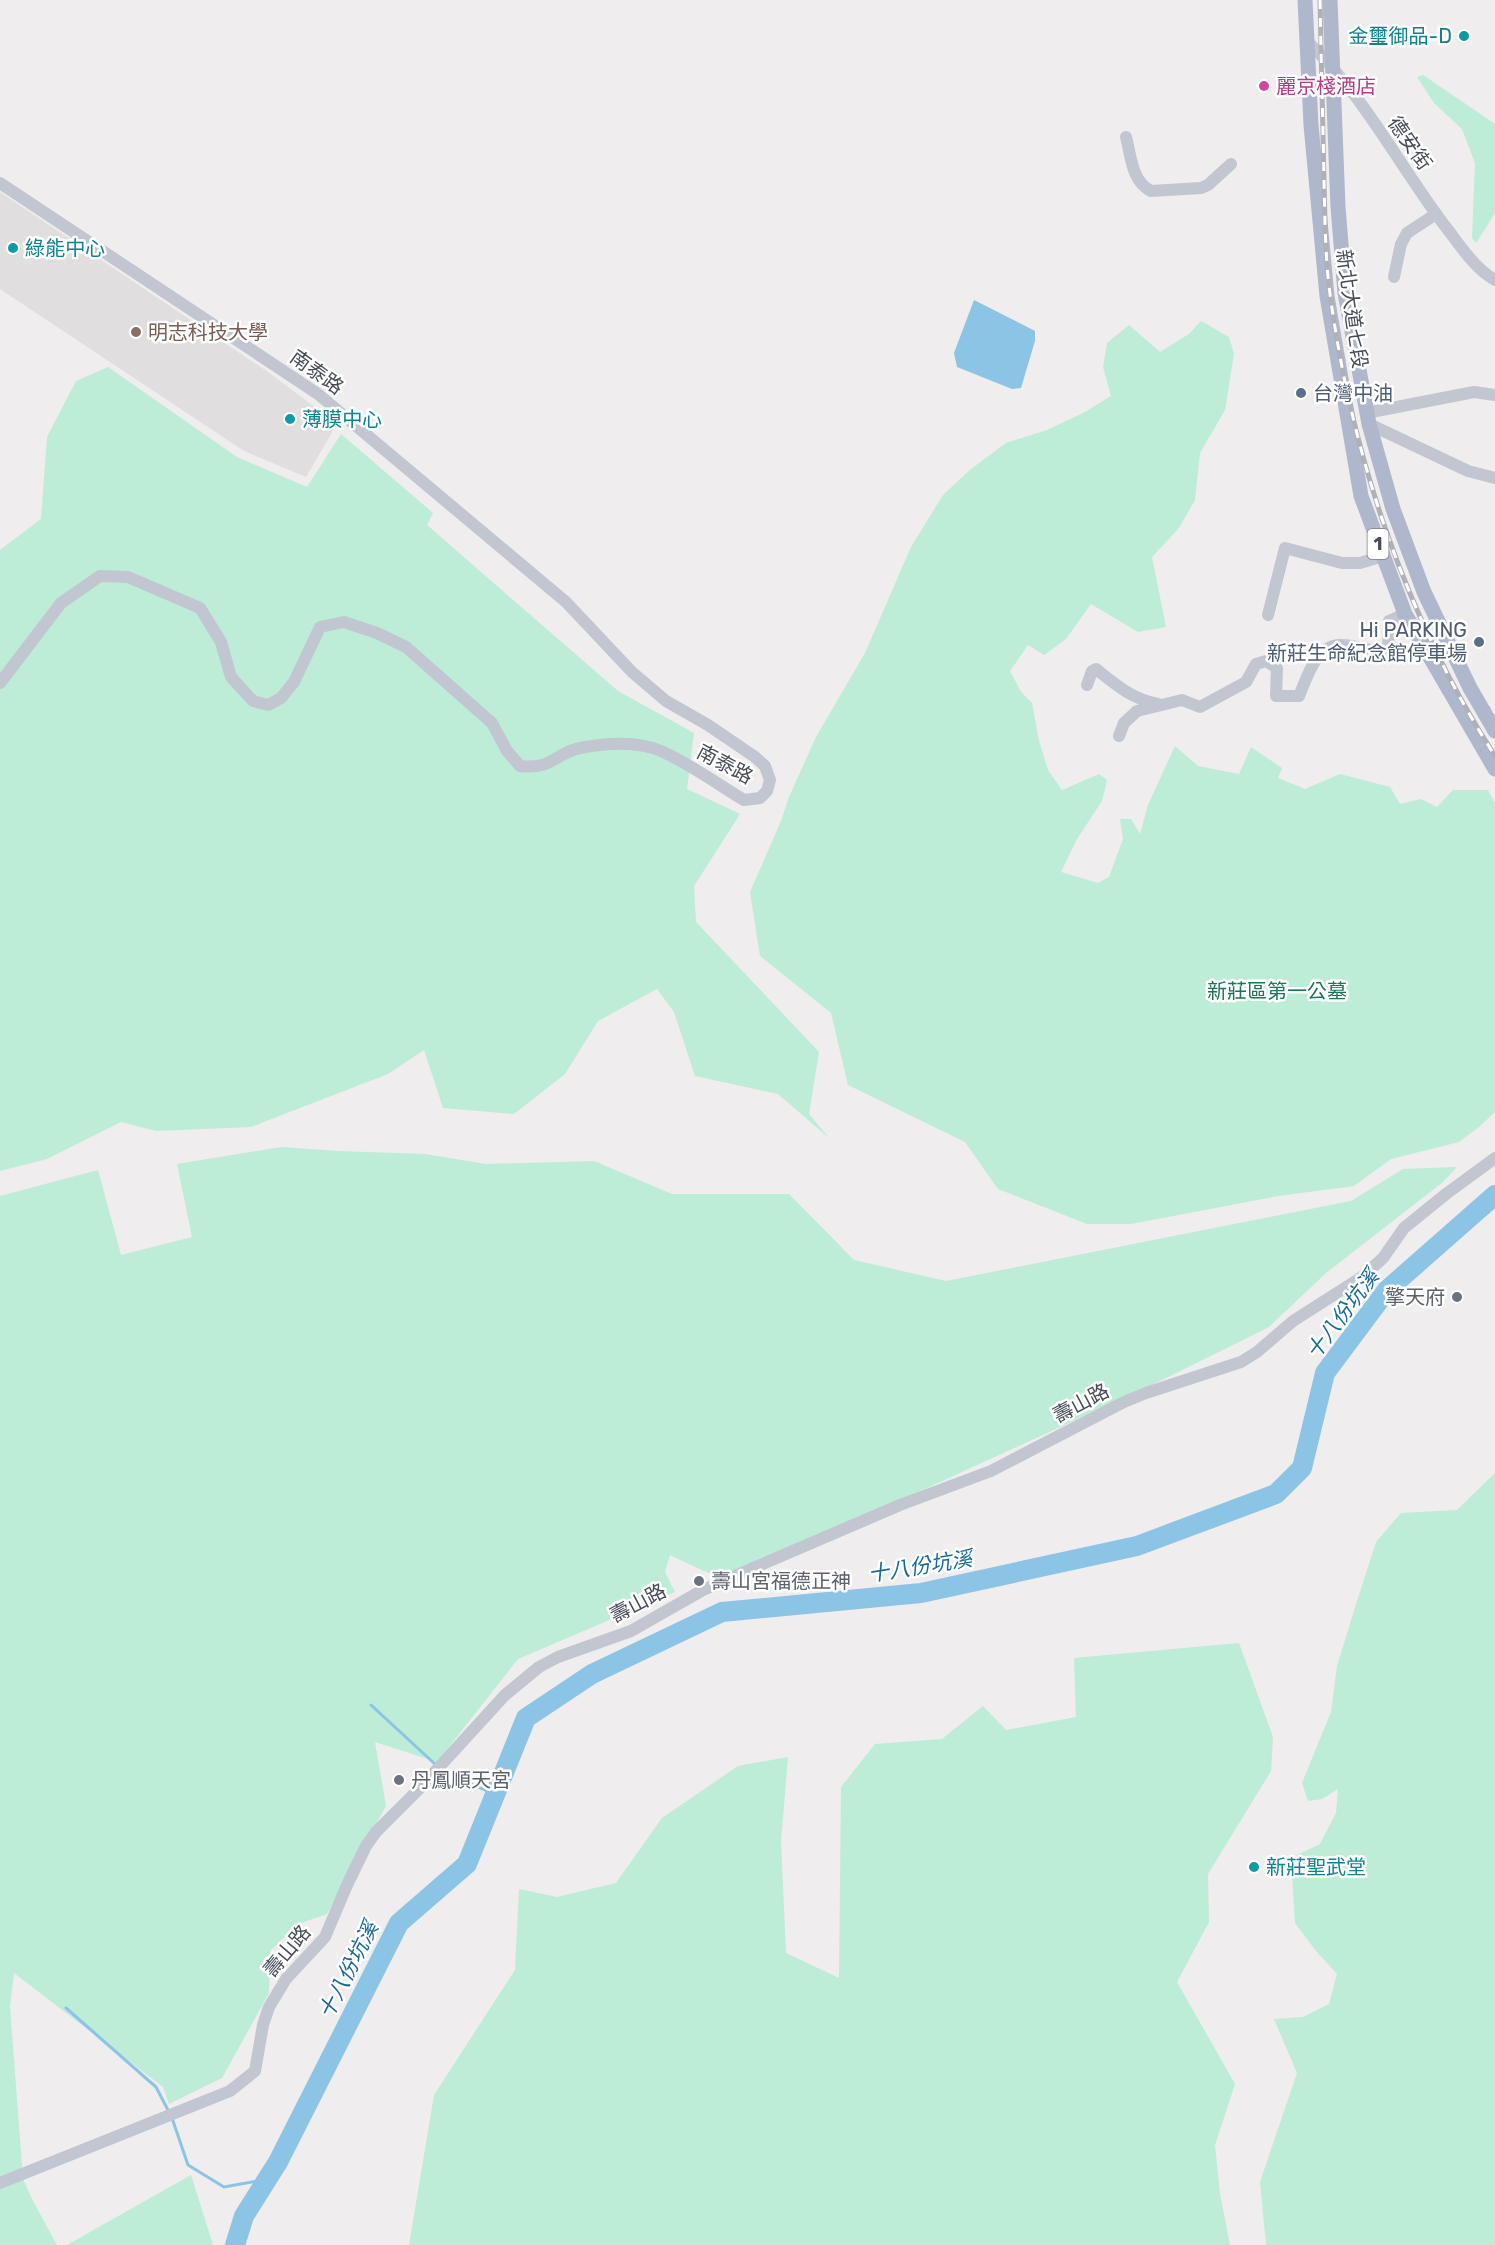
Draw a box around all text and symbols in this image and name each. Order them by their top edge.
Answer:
place label: 金璽御品-D [1349,24,1452,48]
marker: 金璽御品-D [1457,29,1471,43]
place label: 麗京棧酒店 [1276,74,1376,98]
marker: 麗京棧酒店 [1257,79,1271,93]
street label: 德安街 [1383,112,1437,174]
place label: 綠能中心 [25,236,105,260]
marker: 綠能中心 [6,241,20,255]
street label: 新北大道七段 [1332,248,1372,370]
place label: 明志科技大學 [148,320,268,344]
marker: 明志科技大學 [129,325,143,339]
street label: 南泰路 [286,345,348,399]
place label: 台灣中油 [1313,381,1393,405]
marker: 台灣中油 [1294,386,1308,400]
place label: 薄膜中心 [302,407,382,431]
marker: 薄膜中心 [283,412,297,426]
road number: 1 [1368,529,1388,559]
place label: Hi PARKING 新莊生命紀念館停車場 [1267,618,1467,665]
marker: Hi PARKING 新莊生命紀念館停車場 [1472,635,1486,649]
street label: 南泰路 [693,739,757,789]
park label: 新莊區第一公墓 [1207,979,1347,1003]
water label: 十八份坑溪 [1300,1262,1385,1363]
place label: 擎天府 [1385,1285,1445,1309]
marker: 擎天府 [1450,1290,1464,1304]
street label: 壽山路 [1049,1378,1113,1428]
water label: 十八份坑溪 [866,1545,977,1587]
place label: 壽山宮福德正神 [711,1569,851,1593]
marker: 壽山宮福德正神 [692,1574,706,1588]
street label: 壽山路 [606,1578,670,1628]
place label: 丹鳳順天宮 [411,1768,511,1792]
marker: 丹鳳順天宮 [392,1773,406,1787]
place label: 新莊聖武堂 [1266,1855,1366,1879]
marker: 新莊聖武堂 [1247,1860,1261,1874]
water label: 十八份坑溪 [313,1915,384,2022]
street label: 壽山路 [259,1920,315,1982]

